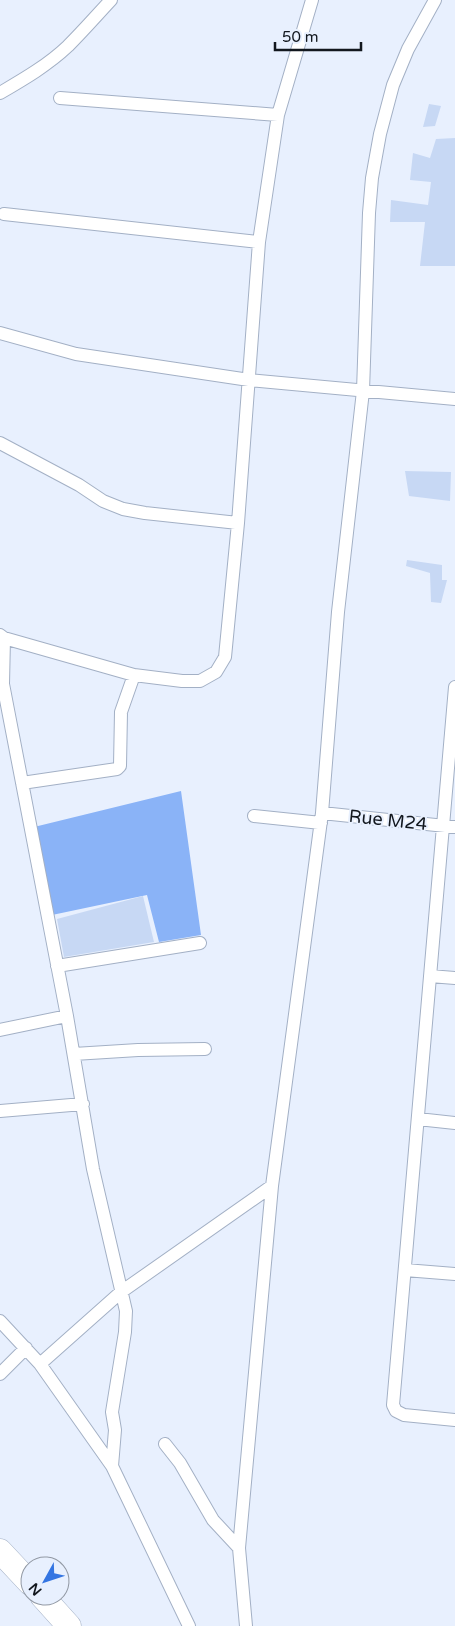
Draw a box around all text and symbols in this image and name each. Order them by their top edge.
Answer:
scale bar [275,20,361,52]
text: 50 m [282,28,319,46]
street label: Rue M24 [348,805,428,835]
north arrow [20,1556,70,1606]
text: N [25,1579,46,1599]

